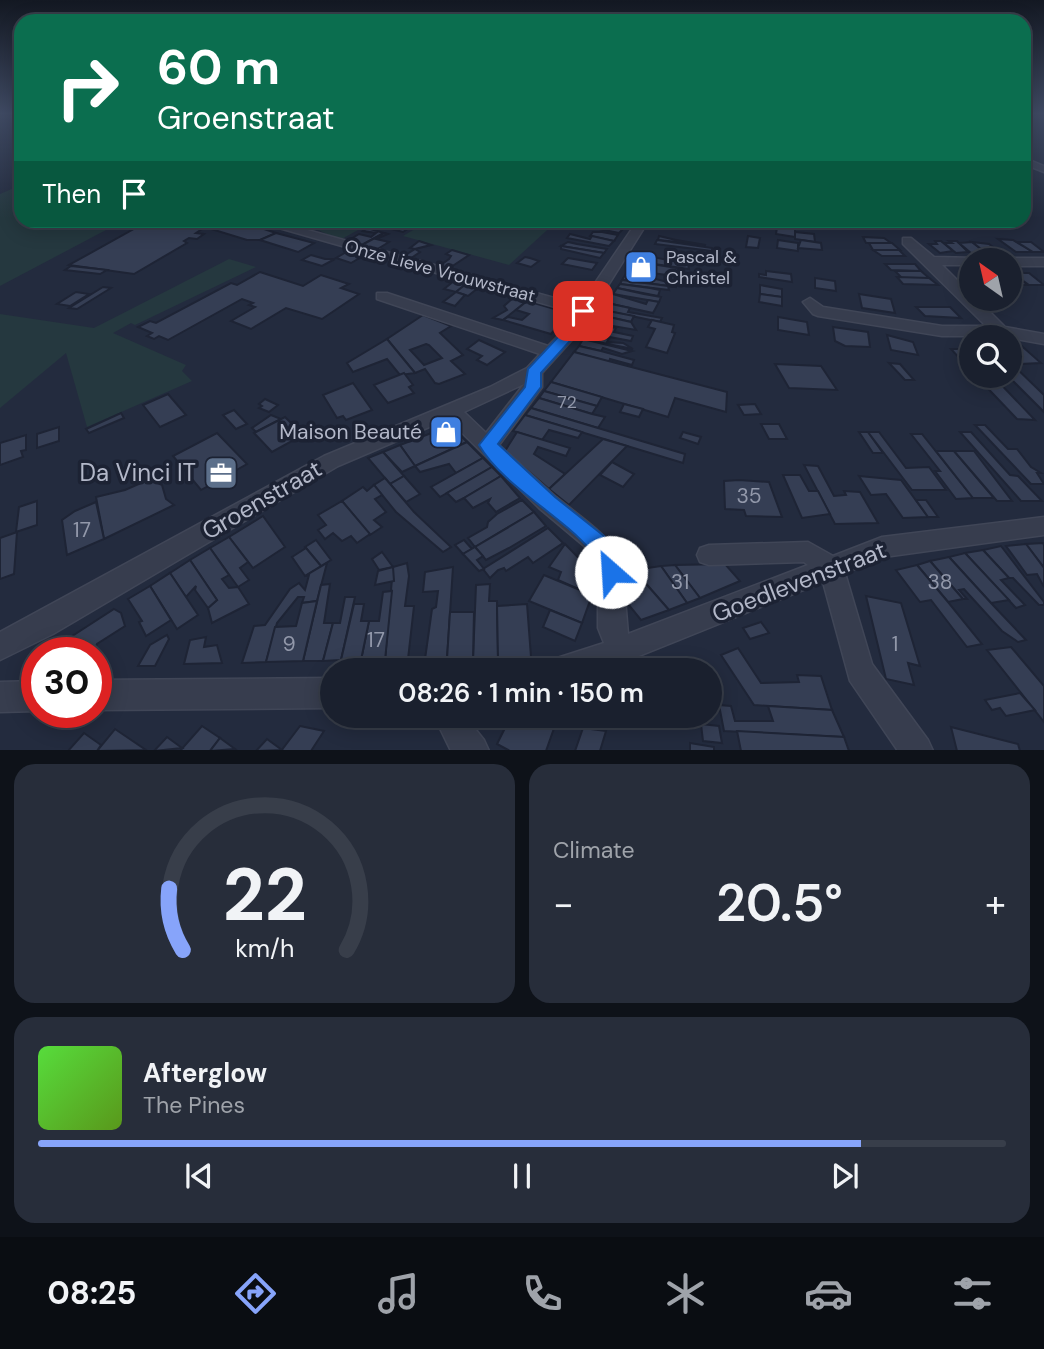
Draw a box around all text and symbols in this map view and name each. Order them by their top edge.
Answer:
text: 60 m [157,35,280,99]
icon: right [42,42,133,133]
text: Groenstraat [157,97,335,139]
icon: arrive [115,175,153,213]
text: Then [42,177,101,211]
street label: Onze Lieve Vrouwstraat [342,234,538,308]
place label: Pascal & Christel [666,245,737,290]
shop icon: Pascal & Christel [622,248,660,286]
north arrow [959,248,1022,312]
map controls [959,248,1022,388]
pin [553,281,613,341]
icon: arrive [564,292,602,330]
button: search [959,325,1022,388]
house number: 72 [557,390,577,414]
shop icon: Maison Beauté [427,413,465,451]
place label: Maison Beauté [279,418,422,446]
street label: Groenstraat [196,453,327,546]
office icon: Da Vinci IT [202,454,240,492]
place label: Da Vinci IT [80,457,196,488]
house number: 35 [736,482,762,510]
house number: 17 [73,516,91,544]
street label: Goedlevenstraat [707,534,890,629]
position arrow [574,535,648,609]
house number: 31 [671,568,689,596]
house number: 38 [927,568,953,596]
house number: 17 [367,626,385,654]
house number: 9 [282,630,296,658]
house number: 1 [892,630,898,658]
speed limit sign: 30 [21,637,112,728]
text: 08:26 · 1 min · 150 m [398,676,644,710]
text: Climate [553,835,635,865]
text: 22 [222,848,307,943]
text: 20.5° [716,869,843,937]
text: − [553,879,574,929]
text: + [985,879,1006,929]
text: km/h [235,931,294,964]
text: Afterglow [143,1056,267,1090]
text: The Pines [143,1090,245,1120]
icon: previous [180,1157,218,1195]
icon: pause [503,1157,541,1195]
icon: next [826,1157,864,1195]
icon: directions [231,1269,280,1318]
icon: music [374,1269,423,1318]
icon: phone [518,1269,567,1318]
icon: climate [661,1269,710,1318]
icon: car [804,1269,853,1318]
icon: filters [948,1269,997,1318]
text: 08:25 [47,1272,136,1314]

